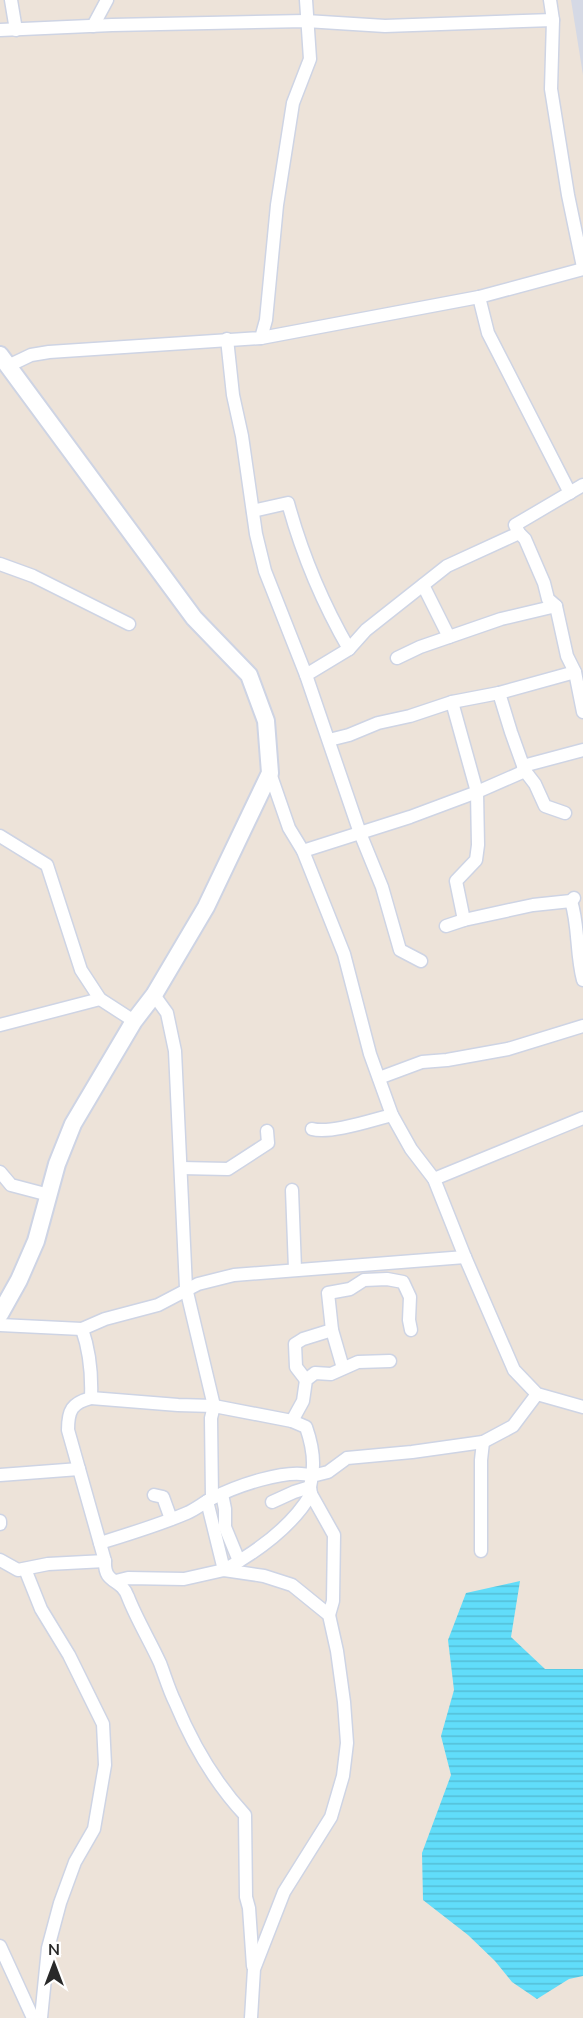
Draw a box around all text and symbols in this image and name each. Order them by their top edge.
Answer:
north arrow [24,1934,84,1994]
text: N [48,1939,60,1961]

